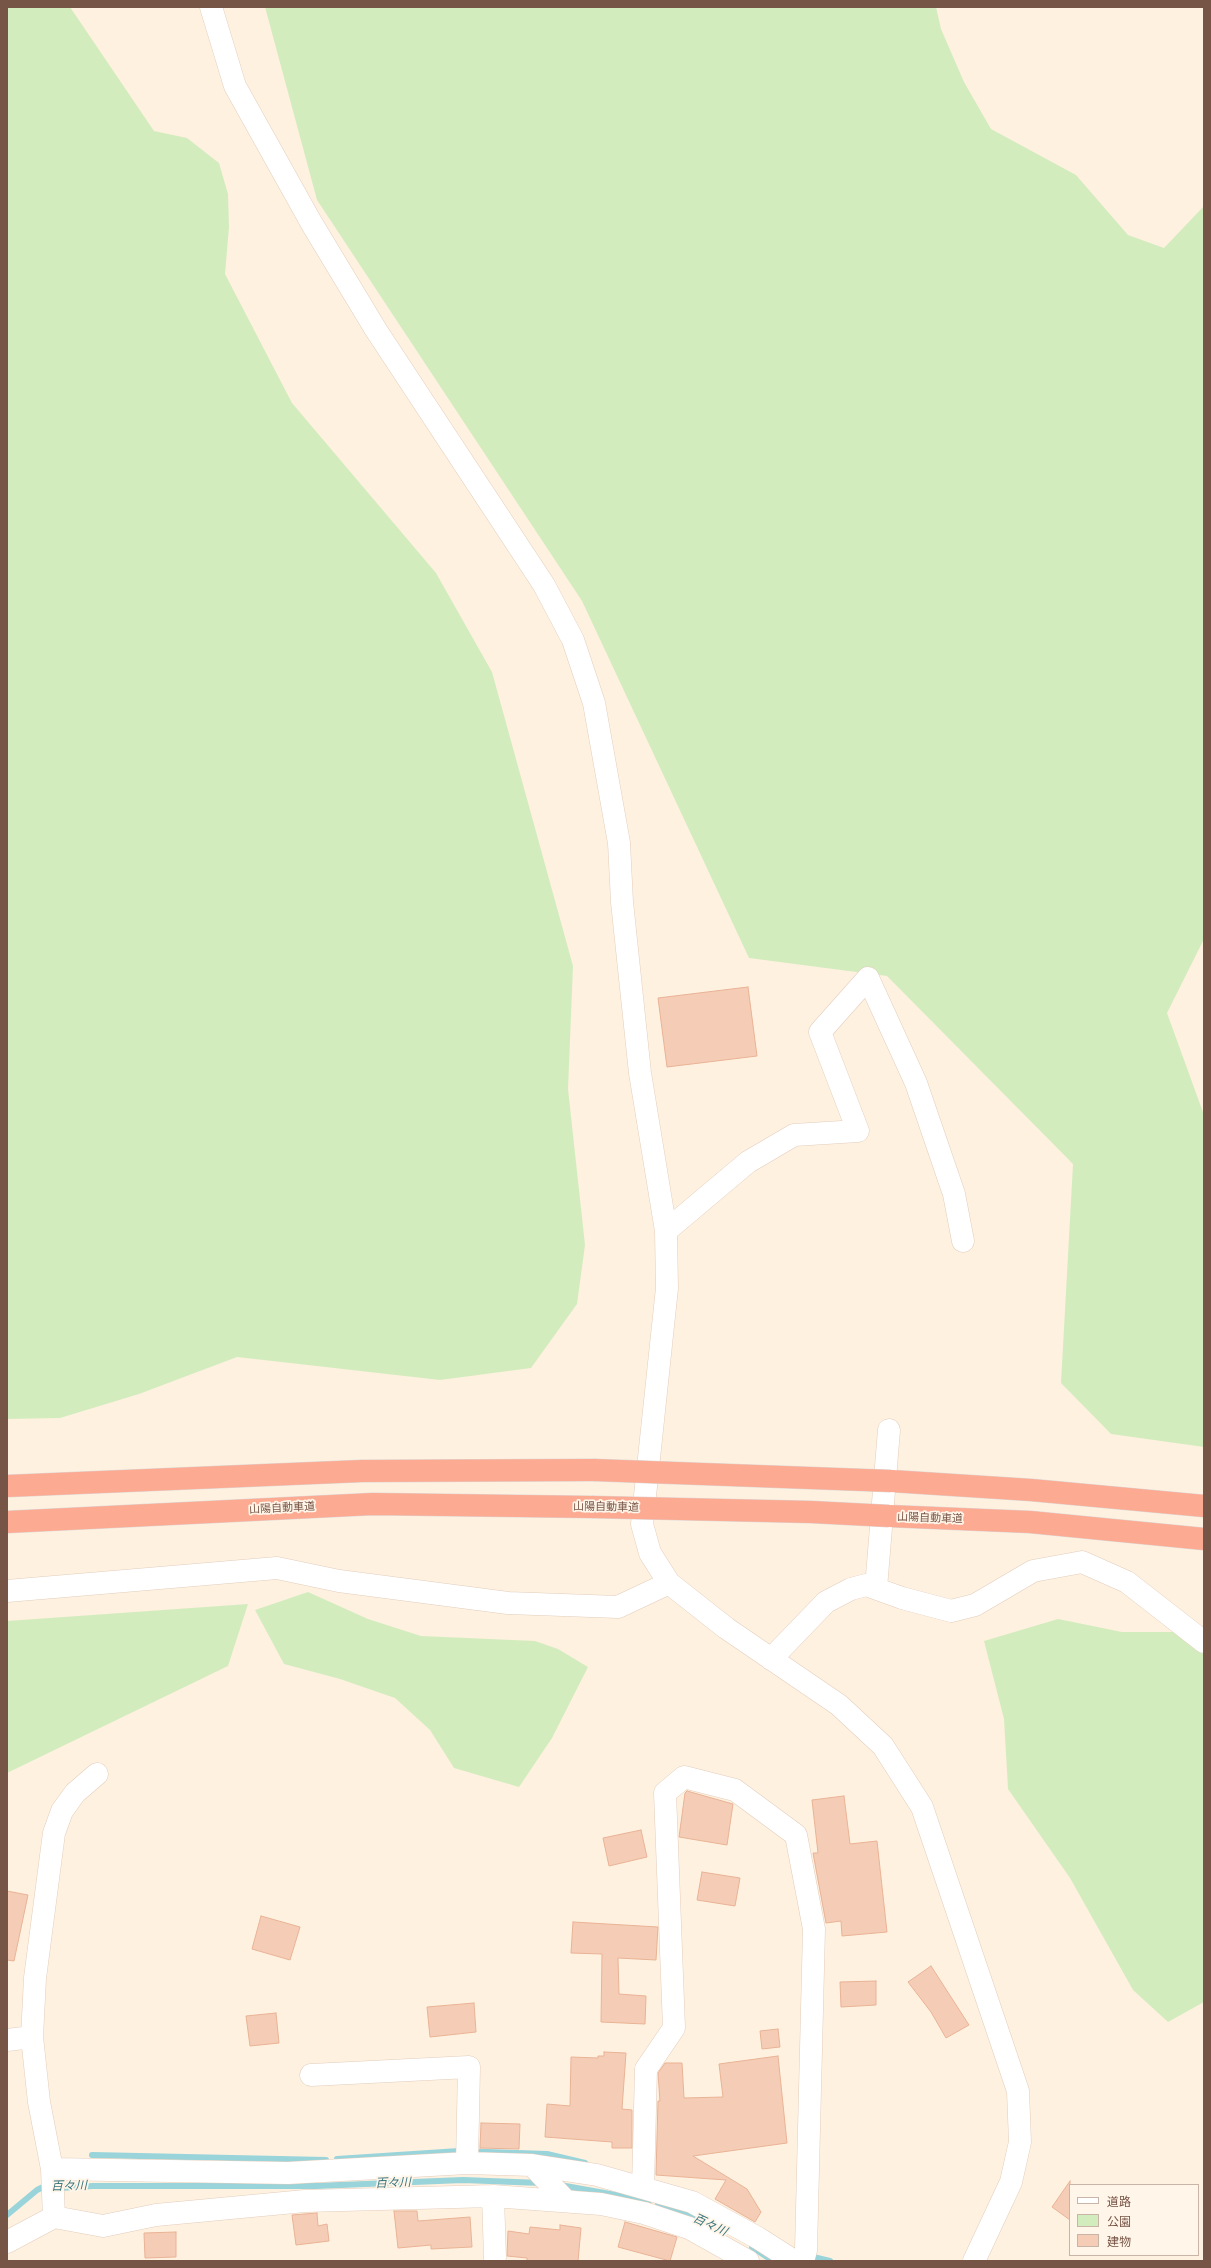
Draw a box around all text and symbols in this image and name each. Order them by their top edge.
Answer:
street label: 山陽自動車道 [249,1500,315,1516]
street label: 山陽自動車道 [573,1500,639,1514]
street label: 山陽自動車道 [897,1510,963,1526]
water label: 百々川 [375,2175,411,2191]
water label: 百々川 [51,2178,87,2194]
legend [1069,2184,1199,2256]
text: 道路 [1107,2194,1131,2209]
water label: 百々川 [691,2211,729,2239]
text: 公園 [1107,2214,1131,2229]
text: 建物 [1107,2234,1131,2249]

